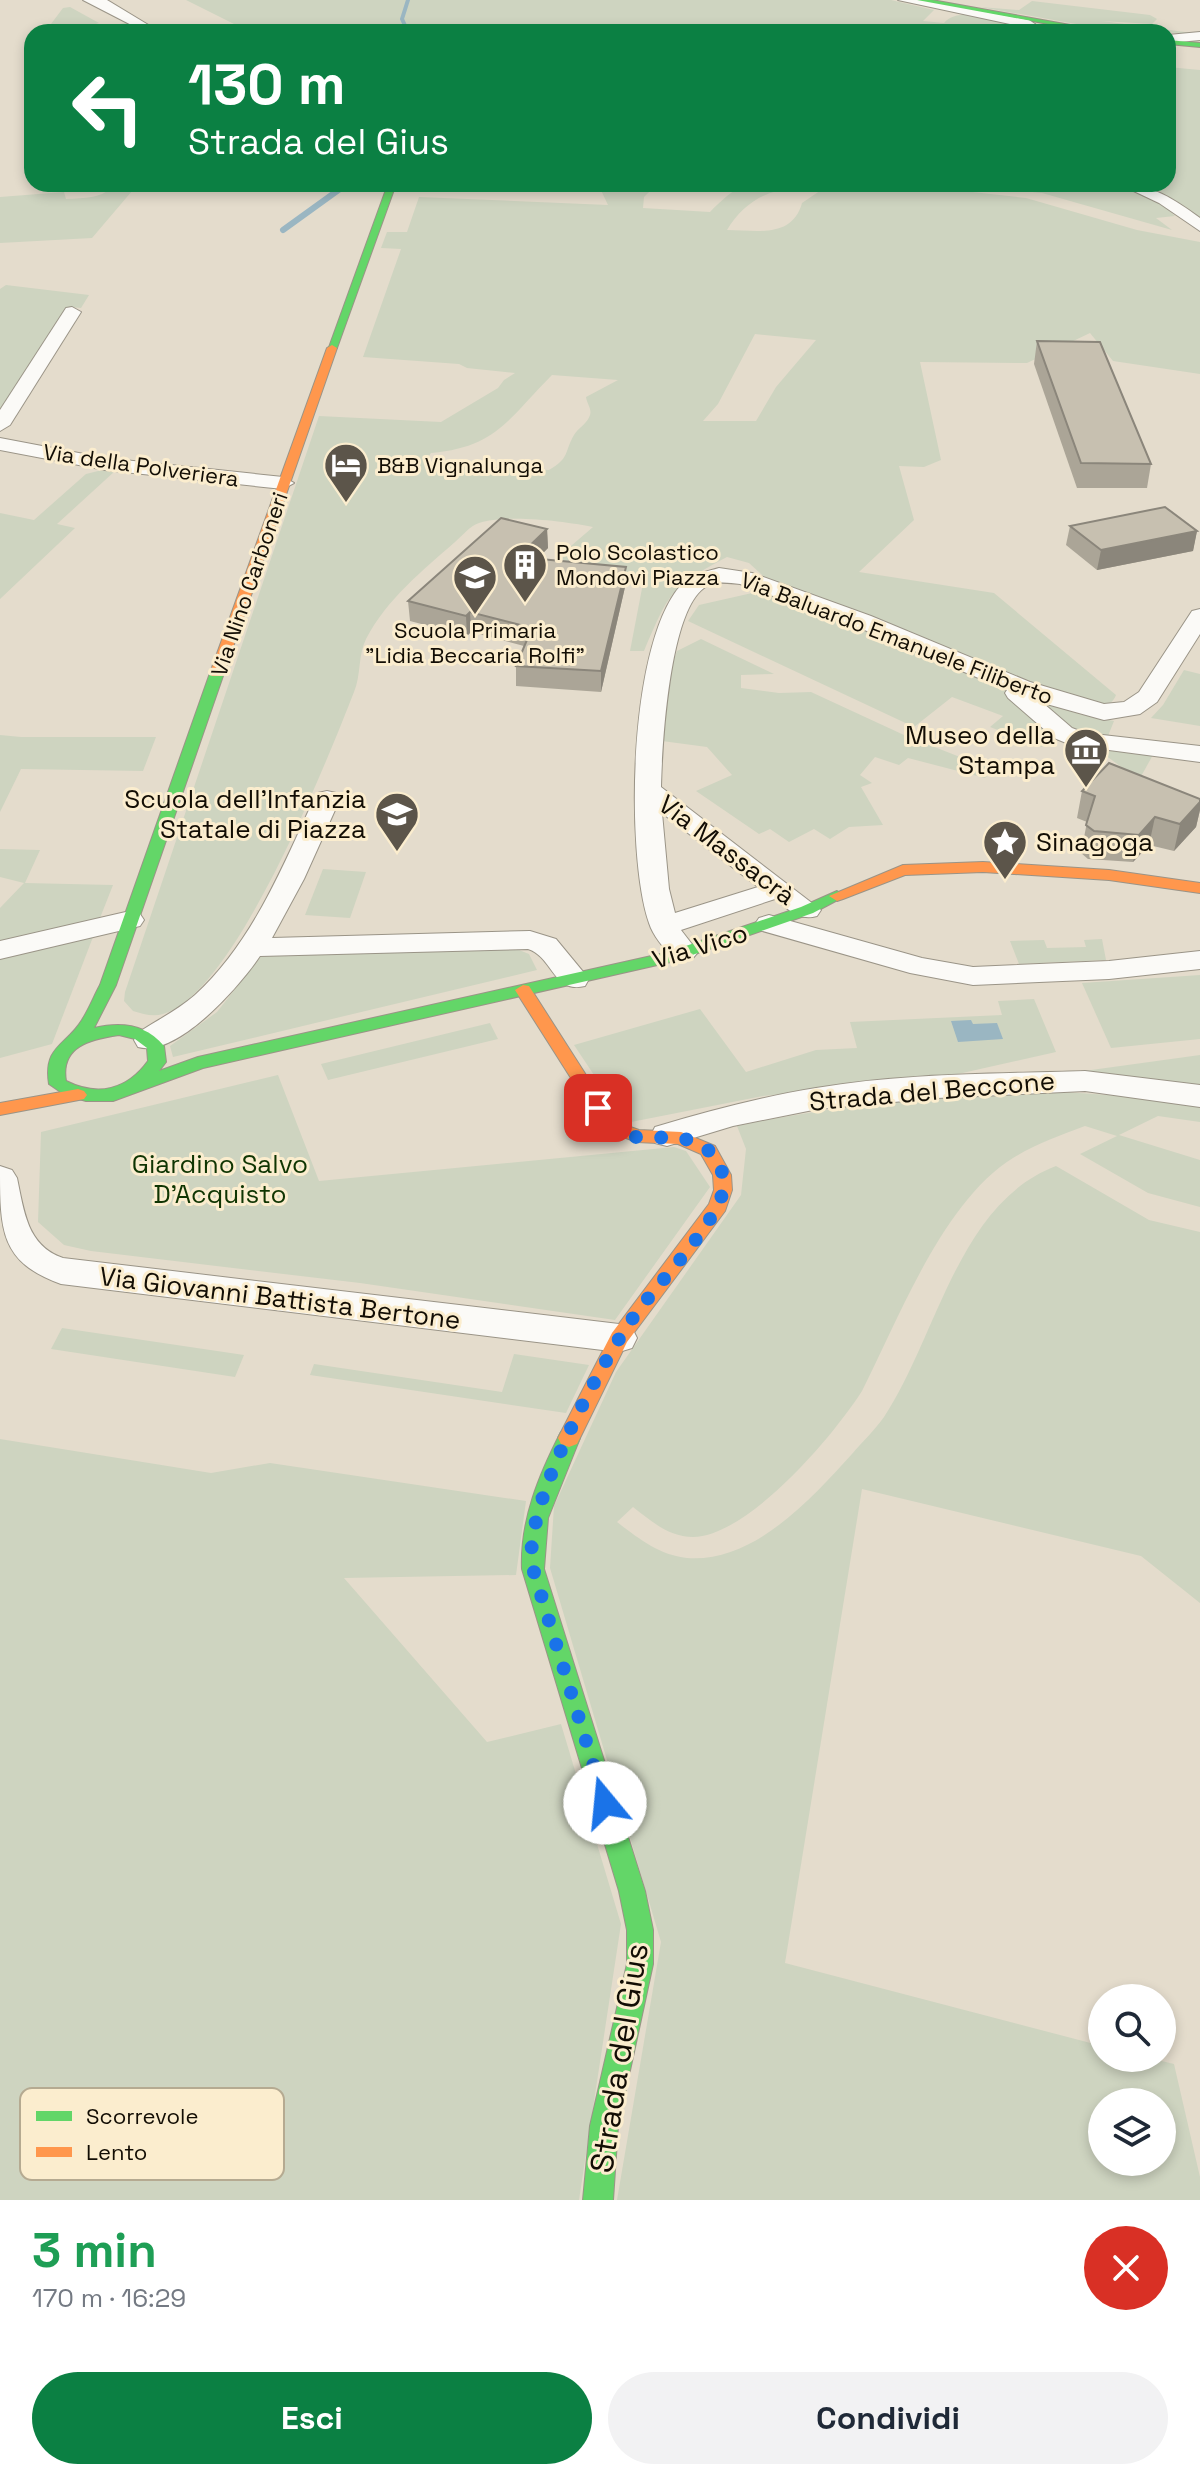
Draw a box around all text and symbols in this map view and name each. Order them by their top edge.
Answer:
text: 130 m [188,49,346,120]
icon: left [56,56,160,160]
text: Strada del Gius [188,119,449,165]
street label: Via della Polveriera [41,437,241,493]
hotel icon: B&B Vignalunga [322,441,370,504]
place label: B&B Vignalunga [377,451,543,479]
street label: Via Nino Carboneri [204,488,294,680]
place label: Polo Scolastico Mondovì Piazza [556,538,719,591]
building icon: Polo Scolastico Mondovì Piazza [501,541,549,604]
school or university icon: Scuola Primaria "Lidia Beccaria Rolfi" [451,553,499,616]
street label: Via Baluardo Emanuele Filiberto [737,565,1057,711]
place label: Scuola Primaria "Lidia Beccaria Rolfi" [365,616,585,669]
place label: Museo della Stampa [905,718,1055,782]
museum icon: Museo della Stampa [1062,726,1110,789]
place label: Scuola dell'Infanzia Statale di Piazza [124,782,366,846]
street label: Via Massacrà [652,787,802,913]
school or university icon: Scuola dell'Infanzia Statale di Piazza [373,790,421,853]
place icon: Sinagoga [981,818,1029,881]
place label: Sinagoga [1036,825,1153,859]
street label: Via Vico [648,915,752,977]
street label: Strada del Beccone [808,1063,1056,1119]
pin [564,1074,632,1142]
icon: arrive [576,1086,620,1130]
park label: Giardino Salvo D'Acquisto [132,1147,308,1211]
street label: Via Giovanni Battista Bertone [97,1259,463,1337]
position arrow [563,1761,647,1845]
street label: Strada del Gius [581,1940,657,2176]
map controls [1088,1984,1176,2176]
button: search [1088,1984,1176,2072]
legend [20,2088,284,2180]
button: layers [1088,2088,1176,2176]
text: Scorrevole [86,2102,198,2130]
text: Lento [86,2138,147,2166]
text: 3 min [32,2220,157,2281]
button: close [1084,2226,1168,2310]
text: 170 m · 16:29 [32,2281,186,2315]
button: Esci [32,2372,592,2464]
button: Condividi [608,2372,1168,2464]

